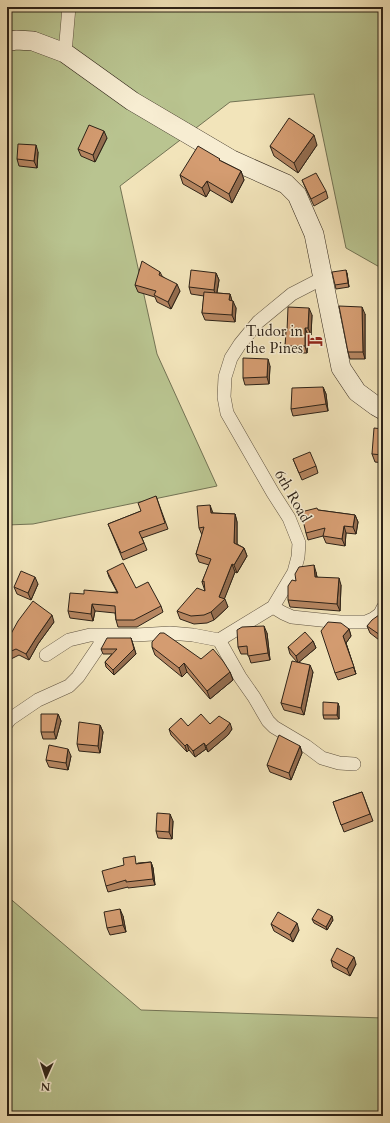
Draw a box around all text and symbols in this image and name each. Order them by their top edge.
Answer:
place label: Tudor in the Pines [245,321,303,358]
hotel icon: Tudor in the Pines [306,331,324,349]
street label: 6th Road [270,466,316,526]
north arrow [26,1057,66,1097]
text: N [40,1079,51,1094]

